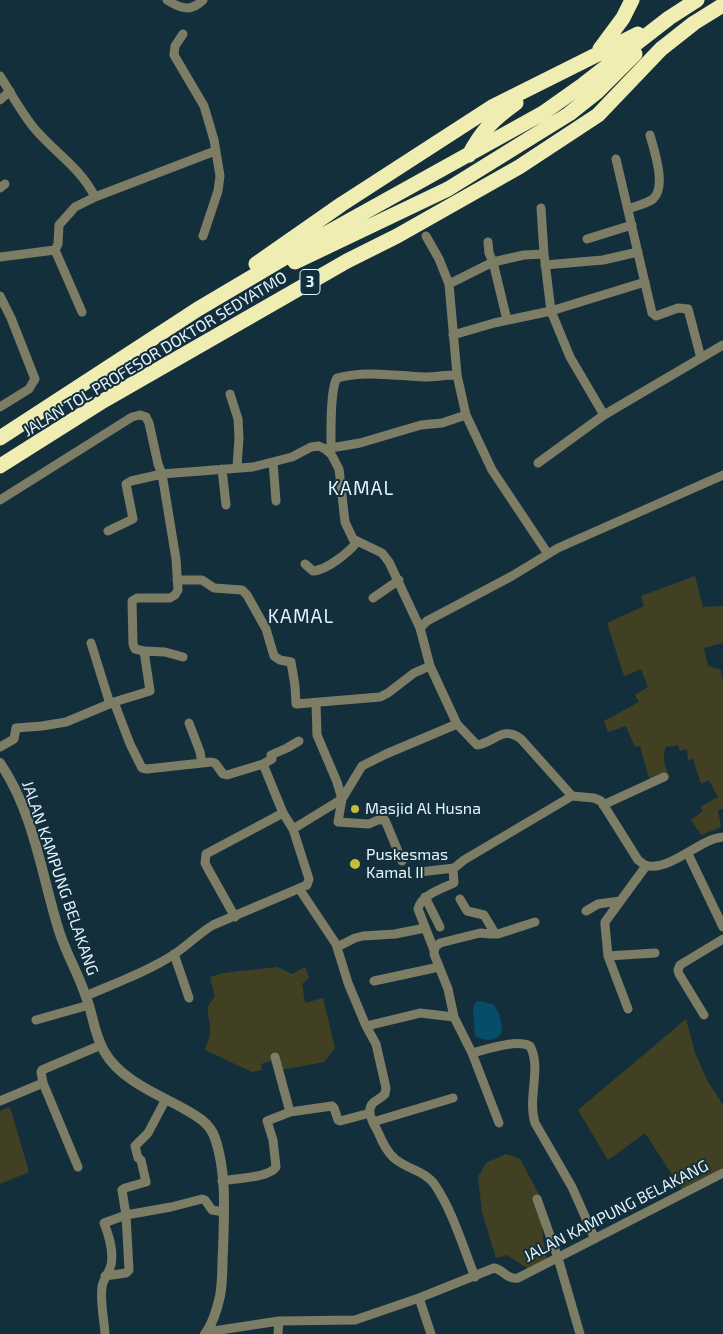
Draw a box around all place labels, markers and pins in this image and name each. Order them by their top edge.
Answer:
place label: Masjid Al Husna [365,799,481,819]
marker: Masjid Al Husna [349,803,361,815]
place label: Puskesmas Kamal II [366,845,448,883]
marker: Puskesmas Kamal II [348,857,362,871]

